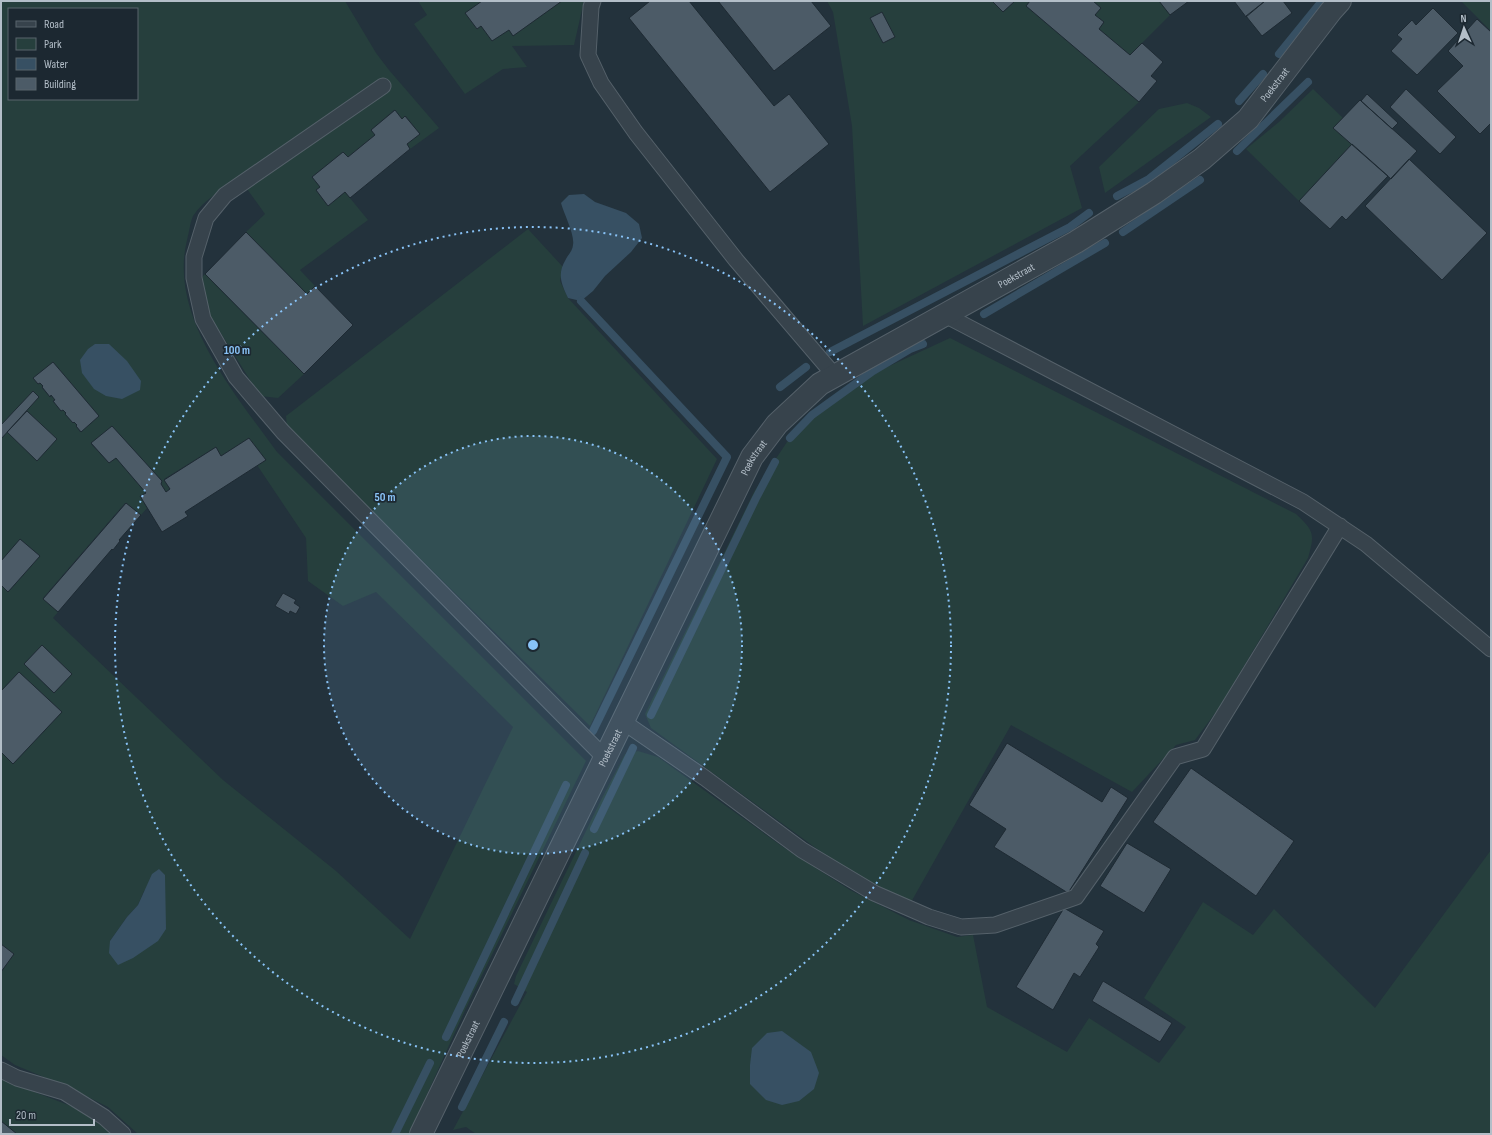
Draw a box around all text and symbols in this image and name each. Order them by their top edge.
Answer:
legend [8,8,138,100]
north arrow [1444,8,1484,48]
text: N [1460,12,1467,25]
text: Road [44,17,64,32]
text: Park [44,37,62,52]
text: Water [44,57,68,72]
street label: Poekstraat [1258,64,1293,104]
text: Building [44,77,76,92]
street label: Poekstraat [996,260,1038,291]
text: 100 m [224,343,250,358]
street label: Poekstraat [738,437,770,478]
text: 50 m [375,490,395,505]
centre of rings [526,638,540,652]
street label: Poekstraat [596,727,625,769]
street label: Poekstraat [453,1018,483,1060]
scale bar [10,1101,94,1127]
text: 20 m [16,1108,36,1123]

